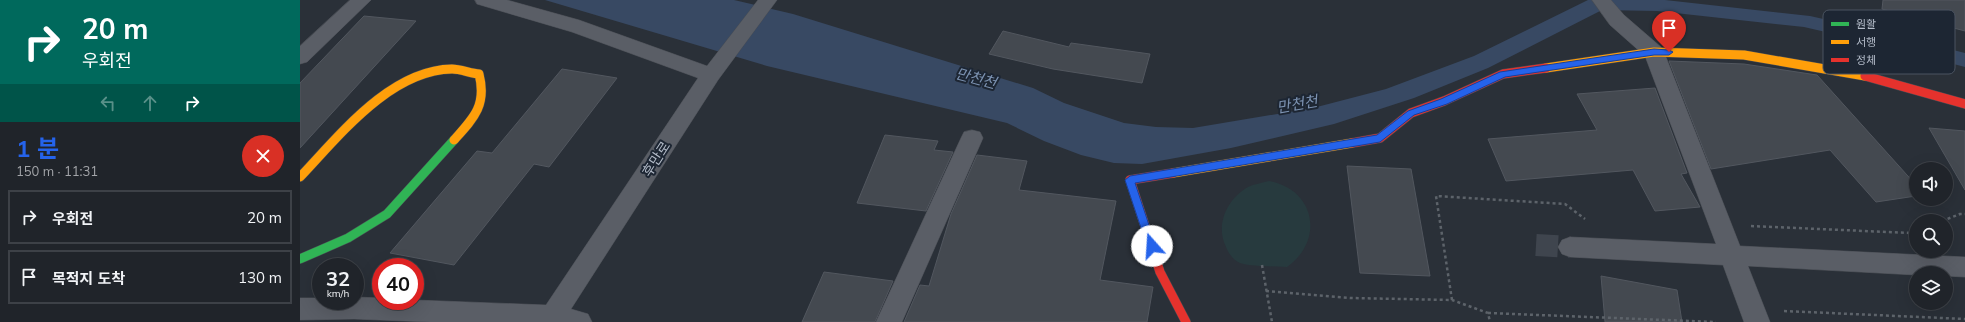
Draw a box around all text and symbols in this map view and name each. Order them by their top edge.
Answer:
legend [1823,10,1955,74]
text: 20 m [82,11,148,46]
pin [1652,11,1686,52]
icon: right [16,16,68,68]
icon: arrive [1658,17,1680,39]
text: 원활 [1856,17,1876,31]
text: 서행 [1856,35,1876,49]
text: 우회전 [82,49,132,72]
text: 정체 [1856,53,1876,67]
water label: 만천천 [954,63,1001,93]
water label: 만천천 [1275,91,1321,117]
icon: left [97,92,119,114]
icon: ahead [139,92,161,114]
icon: right [181,92,203,114]
text: 1 분 [16,133,59,163]
button: close [242,135,284,177]
street label: 후만로 [638,138,674,180]
map controls [1909,162,1953,310]
button: sound [1909,162,1953,206]
text: 150 m · 11:31 [16,163,98,179]
icon: right [18,206,40,228]
text: 20 m [247,208,282,227]
text: 우회전 [52,209,93,228]
button: search [1909,214,1953,258]
position arrow [1131,225,1173,267]
speed limit sign: 40 [372,258,424,310]
icon: arrive [18,266,40,288]
text: 32 [326,266,350,291]
button: layers [1909,266,1953,310]
text: 130 m [238,268,282,287]
text: 목적지 도착 [52,269,125,288]
text: km/h [327,287,349,300]

